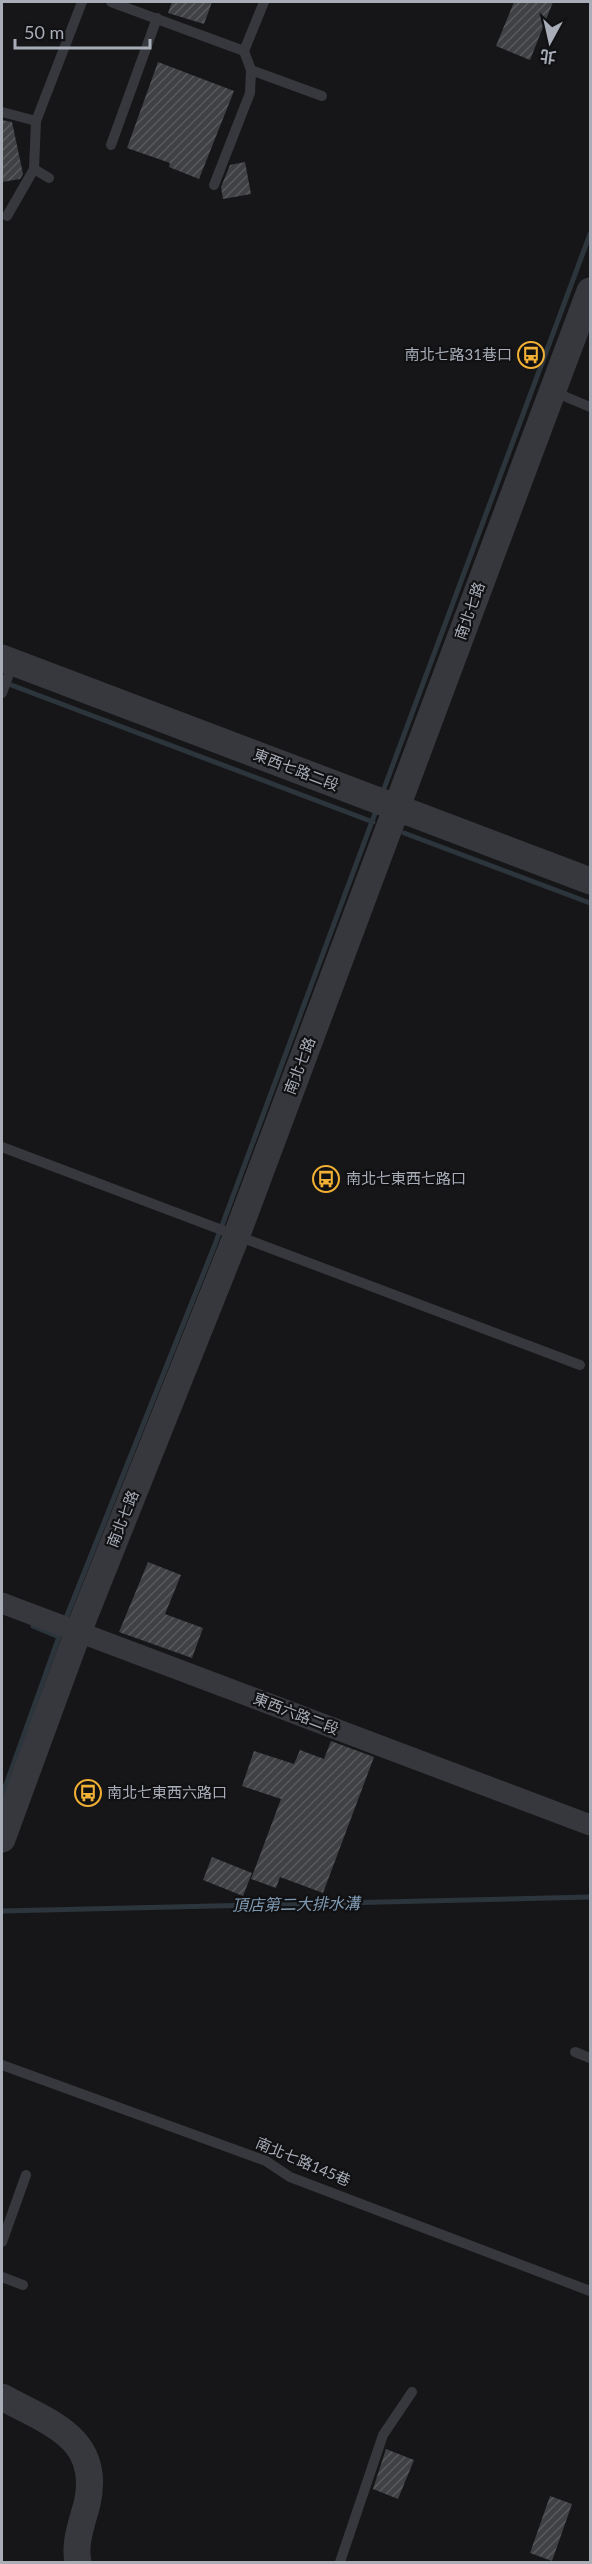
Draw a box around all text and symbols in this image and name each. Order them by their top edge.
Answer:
scale bar [15,12,150,50]
north arrow [520,12,580,72]
text: 50 m [24,21,64,43]
text: 北 [539,47,557,68]
bus stop icon: 南北七路31巷口 [516,340,546,370]
place label: 南北七路31巷口 [405,345,512,363]
street label: 南北七路 [450,579,488,642]
street label: 東西七路二段 [251,745,342,794]
street label: 南北七路 [280,1034,318,1097]
bus stop icon: 南北七東西七路口 [311,1164,341,1194]
place label: 南北七東西七路口 [346,1169,466,1187]
street label: 南北七路 [102,1487,142,1550]
street label: 東西六路二段 [251,1689,342,1738]
bus stop icon: 南北七東西六路口 [73,1778,103,1808]
place label: 南北七東西六路口 [107,1783,227,1801]
water label: 頂店第二大排水溝 [232,1893,362,1914]
street label: 南北七路145巷 [253,2133,353,2189]

